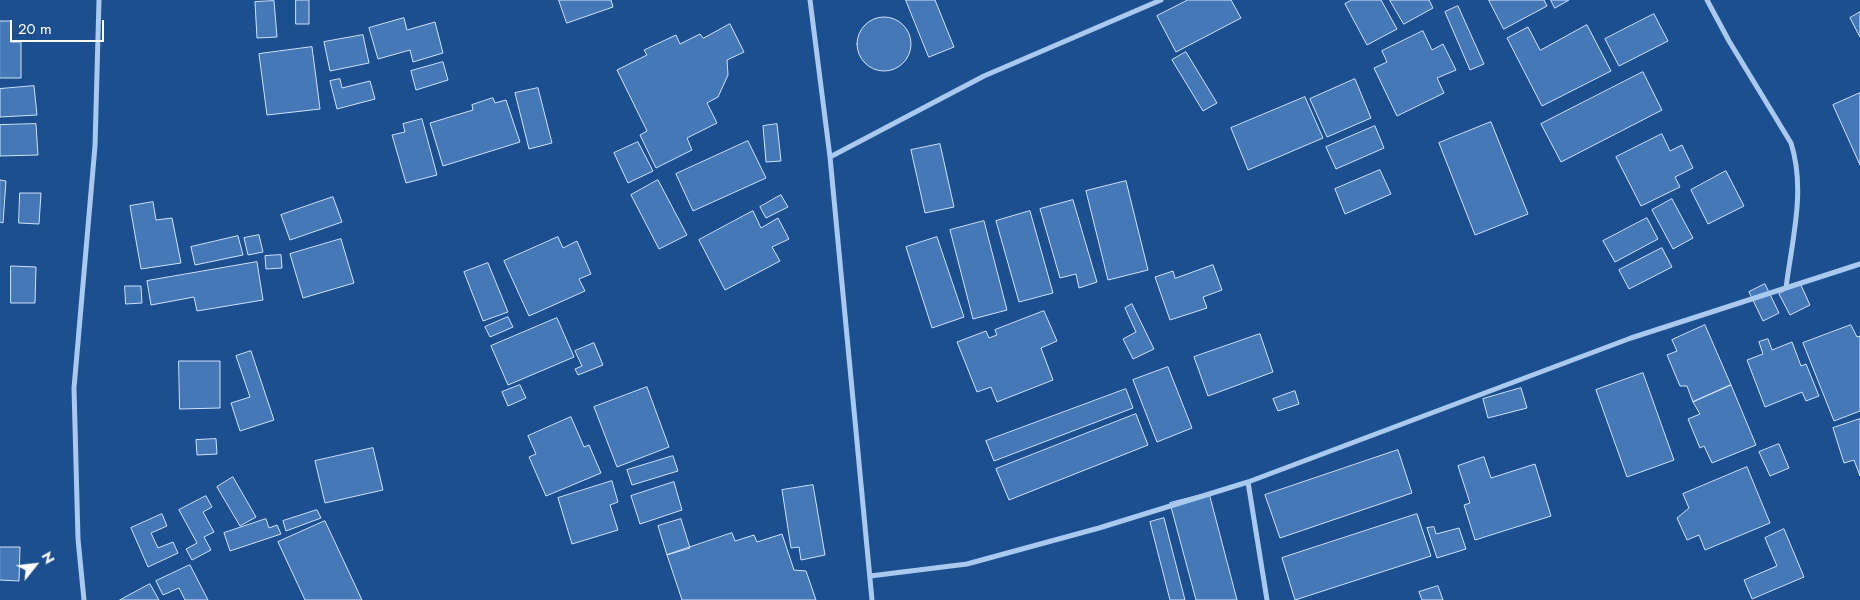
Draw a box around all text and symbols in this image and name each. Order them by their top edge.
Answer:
scale bar [12,10,106,42]
text: 20 m [18,18,52,40]
north arrow [10,540,60,590]
text: N [37,548,60,567]

